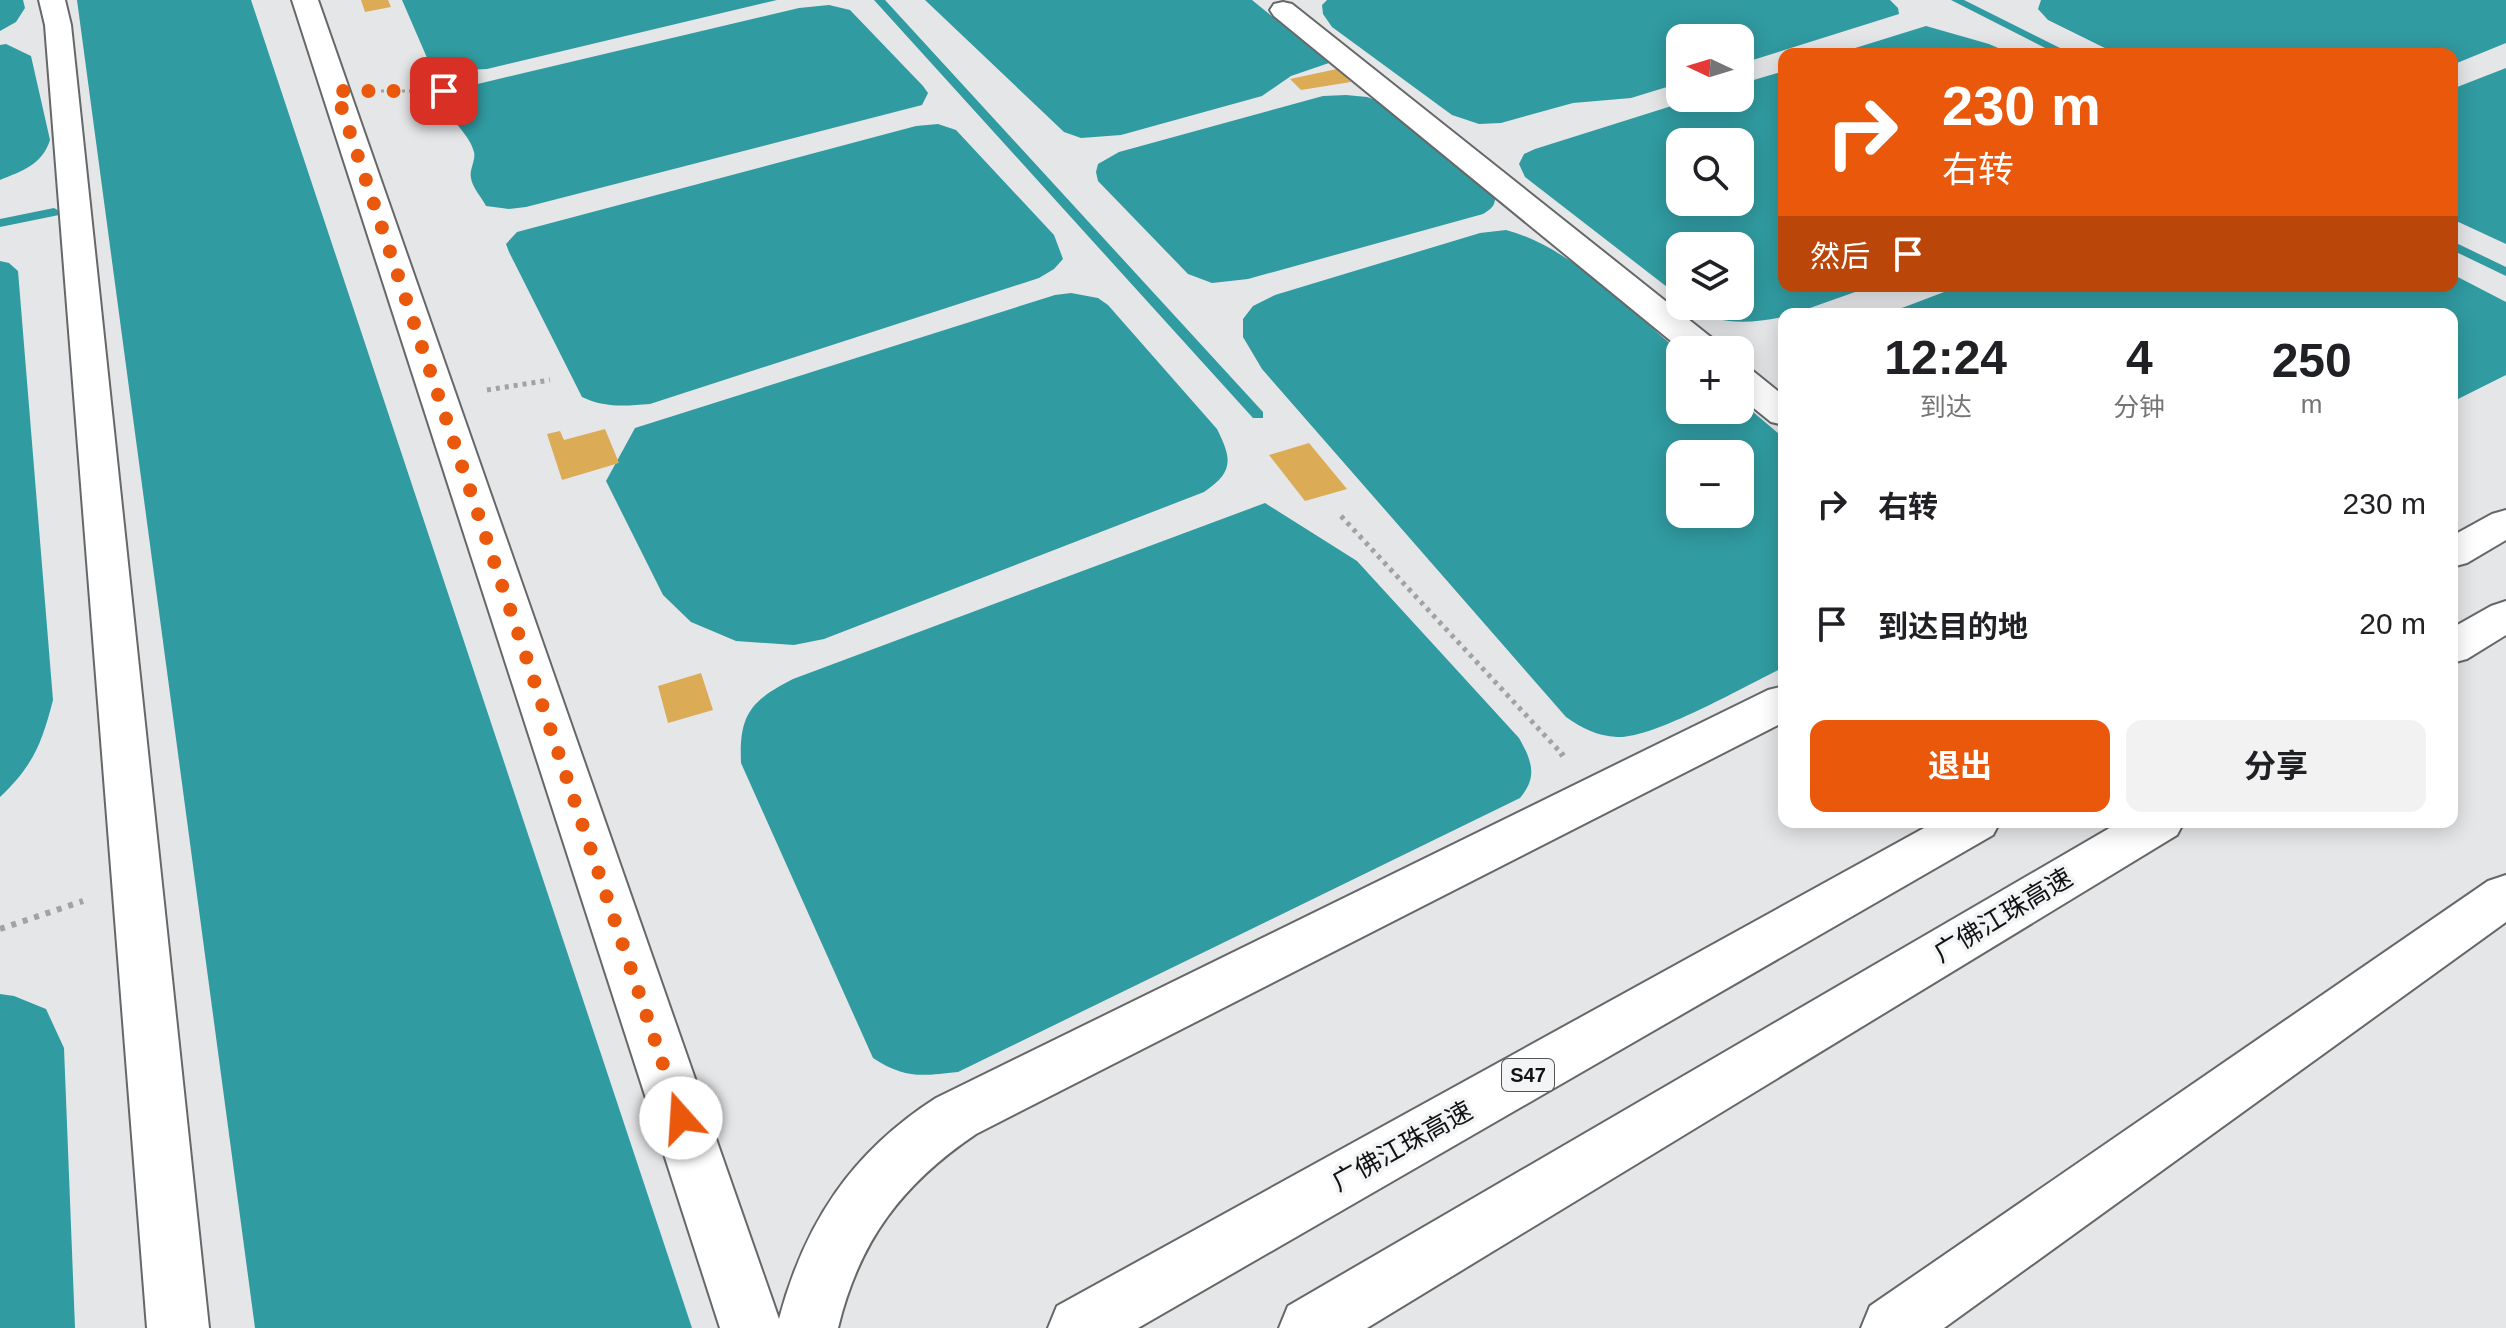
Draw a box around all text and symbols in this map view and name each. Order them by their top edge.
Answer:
north arrow [1666,24,1754,112]
map controls [1666,24,1754,528]
pin [410,57,478,125]
icon: arrive [422,69,466,113]
text: 230 m [1942,74,2101,137]
icon: right [1810,80,1914,184]
button: search [1666,128,1754,216]
text: 右转 [1942,149,2014,190]
button: layers [1666,232,1754,320]
icon: arrive [1886,232,1930,276]
text: 然后 [1810,240,1870,273]
text: 12:24 [1884,331,2007,384]
text: 4 [2126,331,2153,384]
text: 250 [2272,334,2352,387]
button: + [1666,336,1754,424]
text: m [2301,389,2323,419]
text: 到达 [1920,392,1972,422]
text: 分钟 [2113,392,2165,422]
button: − [1666,440,1754,528]
icon: right [1810,482,1854,526]
text: 230 m [2343,487,2426,520]
text: 右转 [1878,490,1938,523]
icon: arrive [1810,602,1854,646]
text: 20 m [2359,607,2426,640]
text: 到达目的地 [1878,610,2028,643]
button: 退出 [1810,720,2110,812]
button: 分享 [2126,720,2426,812]
street label: 广佛江珠高速 [1928,862,2078,968]
road number: S47 [1502,1059,1554,1091]
position arrow [639,1076,723,1160]
street label: 广佛江珠高速 [1327,1095,1477,1197]

